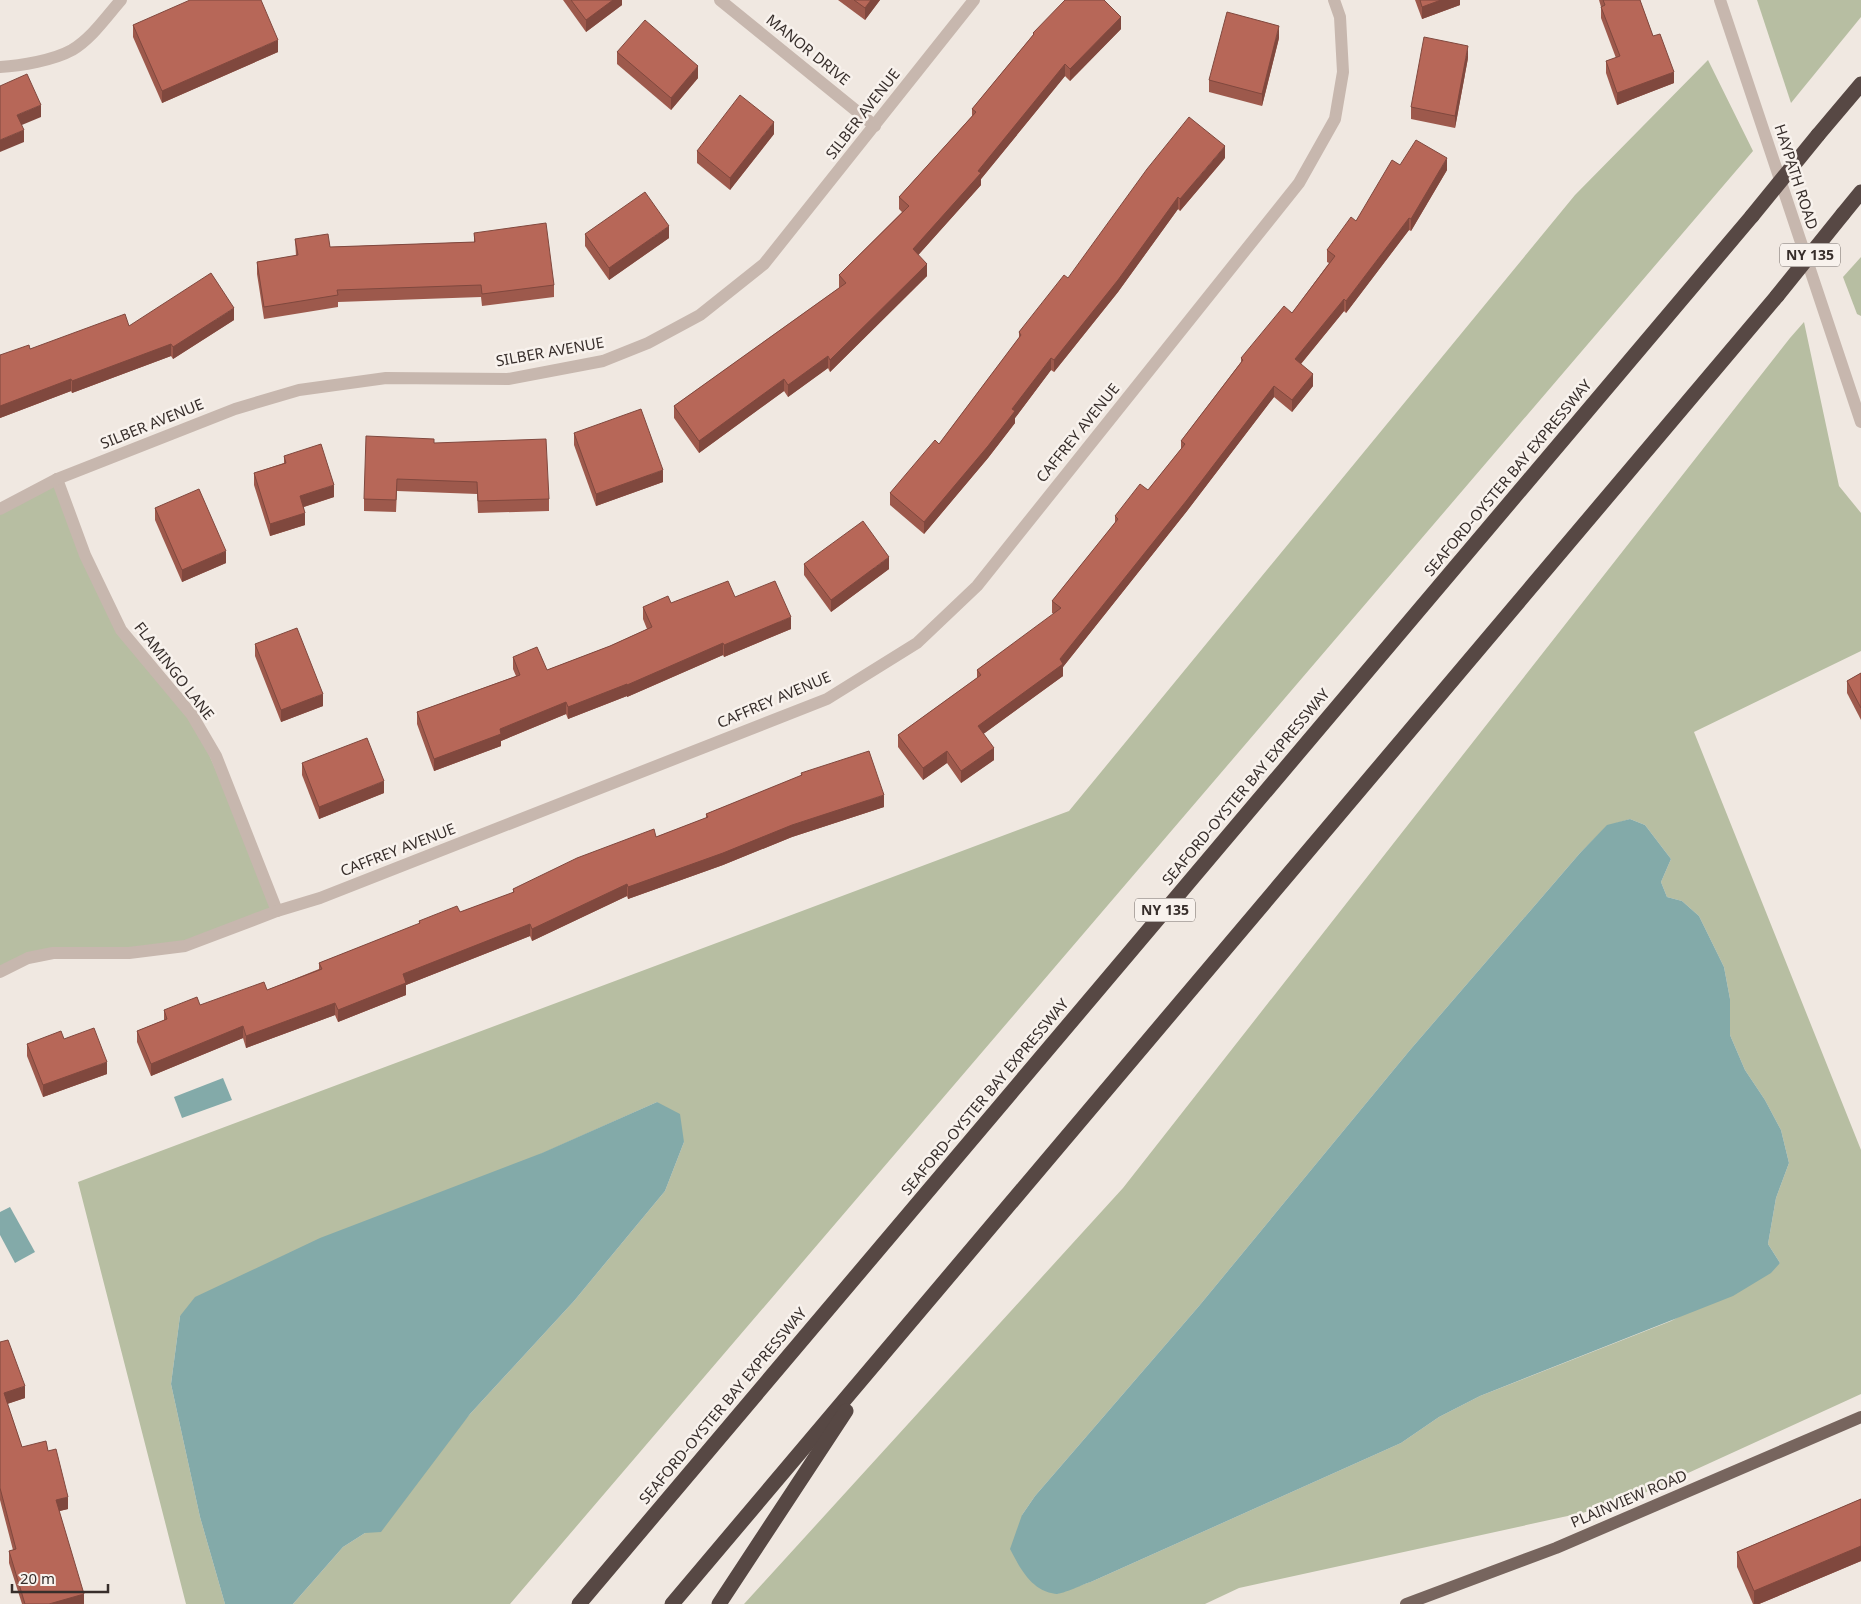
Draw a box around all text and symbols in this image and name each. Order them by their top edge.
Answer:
street label: MANOR DRIVE [763,9,855,89]
street label: SILBER AVENUE [821,64,904,163]
street label: HAYPATH ROAD [1770,121,1823,232]
road number: NY 135 [1780,244,1840,266]
street label: SILBER AVENUE [494,332,605,370]
street label: SEAFORD-OYSTER BAY EXPRESSWAY [1419,375,1596,580]
street label: CAFFREY AVENUE [1031,379,1123,486]
street label: SILBER AVENUE [97,393,206,453]
street label: FLAMINGO LANE [130,617,219,723]
street label: CAFFREY AVENUE [714,666,834,732]
street label: SEAFORD-OYSTER BAY EXPRESSWAY [1157,684,1334,889]
street label: CAFFREY AVENUE [337,818,458,880]
road number: NY 135 [1135,898,1195,922]
street label: SEAFORD-OYSTER BAY EXPRESSWAY [896,994,1073,1199]
street label: SEAFORD-OYSTER BAY EXPRESSWAY [634,1303,811,1508]
street label: PLAINVIEW ROAD [1567,1465,1690,1532]
scale bar [12,1562,109,1594]
text: 20 m [20,1568,55,1588]

